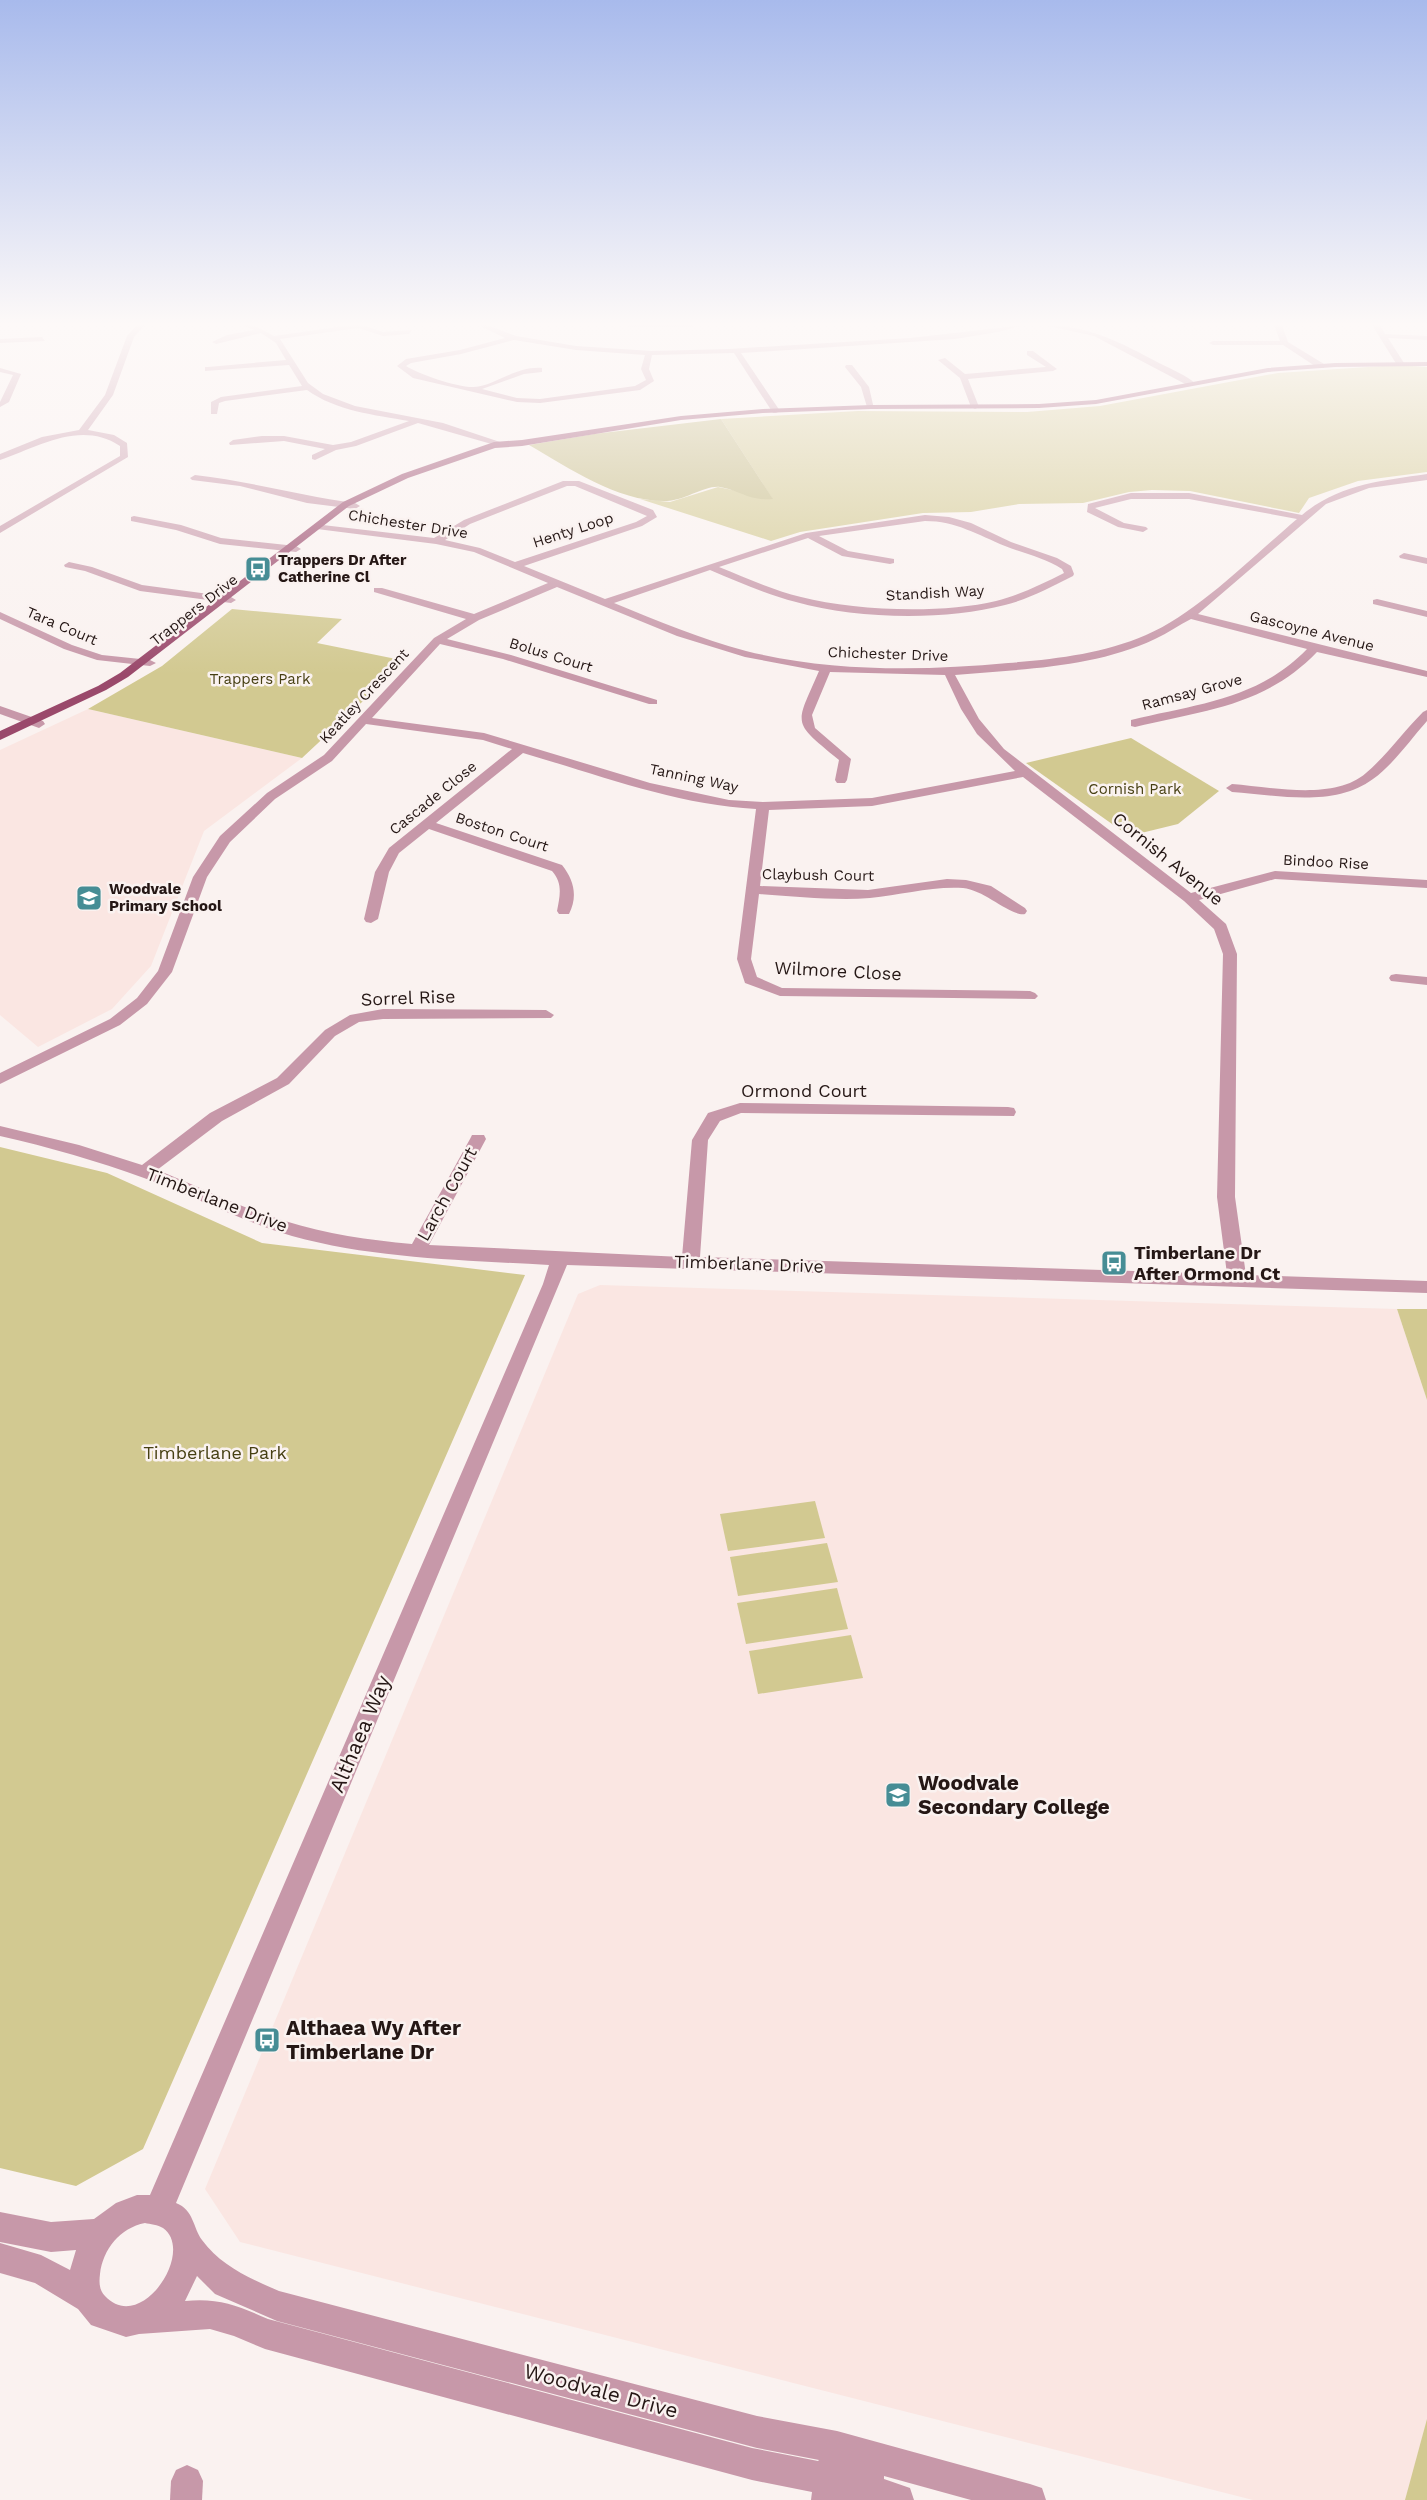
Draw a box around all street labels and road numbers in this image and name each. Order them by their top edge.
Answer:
street label: Chichester Drive [347,506,469,542]
street label: Henty Loop [530,509,616,551]
street label: Trappers Drive [147,570,241,650]
street label: Standish Way [885,581,985,605]
street label: Tara Court [24,603,101,649]
street label: Gascoyne Avenue [1248,607,1376,655]
street label: Bolus Court [507,634,596,676]
street label: Chichester Drive [827,643,949,665]
street label: Keatley Crescent [315,644,413,747]
street label: Ramsay Grove [1140,670,1244,714]
street label: Cascade Close [386,757,480,839]
street label: Tanning Way [648,760,740,796]
street label: Boston Court [453,808,552,856]
street label: Cornish Avenue [1109,808,1228,910]
street label: Bindoo Rise [1283,851,1369,873]
street label: Claybush Court [762,865,875,885]
street label: Wilmore Close [774,957,902,984]
street label: Sorrel Rise [360,985,456,1010]
street label: Ormond Court [741,1080,867,1101]
street label: Larch Court [412,1143,481,1244]
street label: Timberlane Drive [144,1163,291,1236]
street label: Timberlane Drive [674,1250,824,1277]
street label: Althaea Way [324,1671,396,1796]
street label: Woodvale Drive [521,2358,681,2423]

